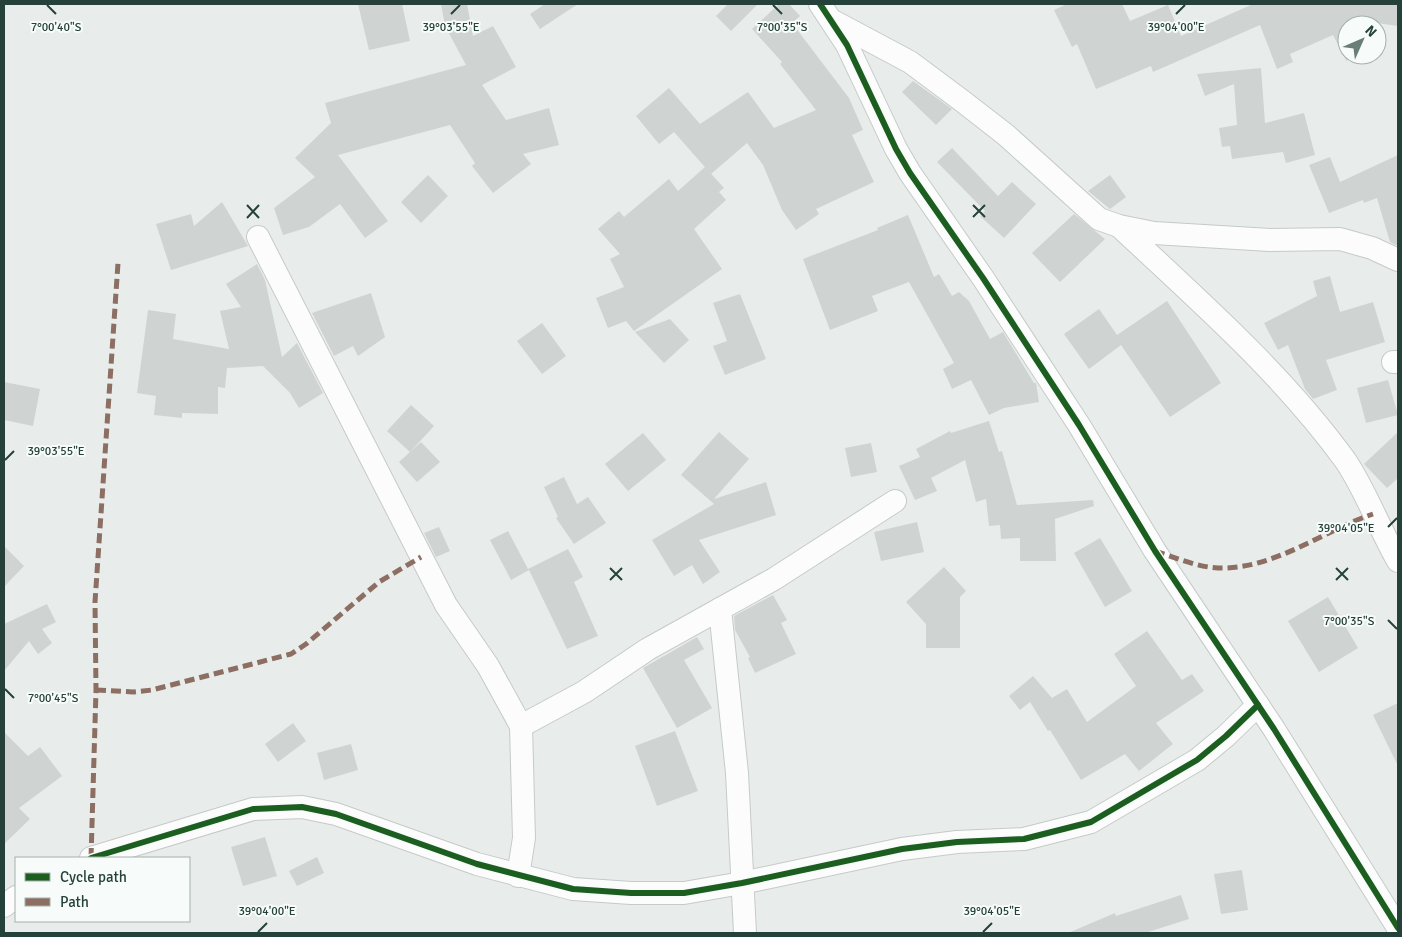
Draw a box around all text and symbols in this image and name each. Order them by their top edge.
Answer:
north arrow [1337,15,1387,65]
text: 7°00'40"S [31,20,82,35]
text: 39°03'55"E [422,20,480,35]
text: 7°00'35"S [757,20,808,35]
text: 39°04'00"E [1147,20,1205,35]
text: N [1361,22,1380,41]
text: 39°03'55"E [27,444,85,459]
text: 39°04'05"E [1317,521,1375,536]
text: 7°00'35"S [1324,614,1375,629]
text: 7°00'45"S [28,691,79,706]
legend [15,857,190,922]
text: Cycle path [60,868,127,886]
text: Path [60,893,89,911]
text: 39°04'00"E [238,904,296,919]
text: 39°04'05"E [963,904,1021,919]

